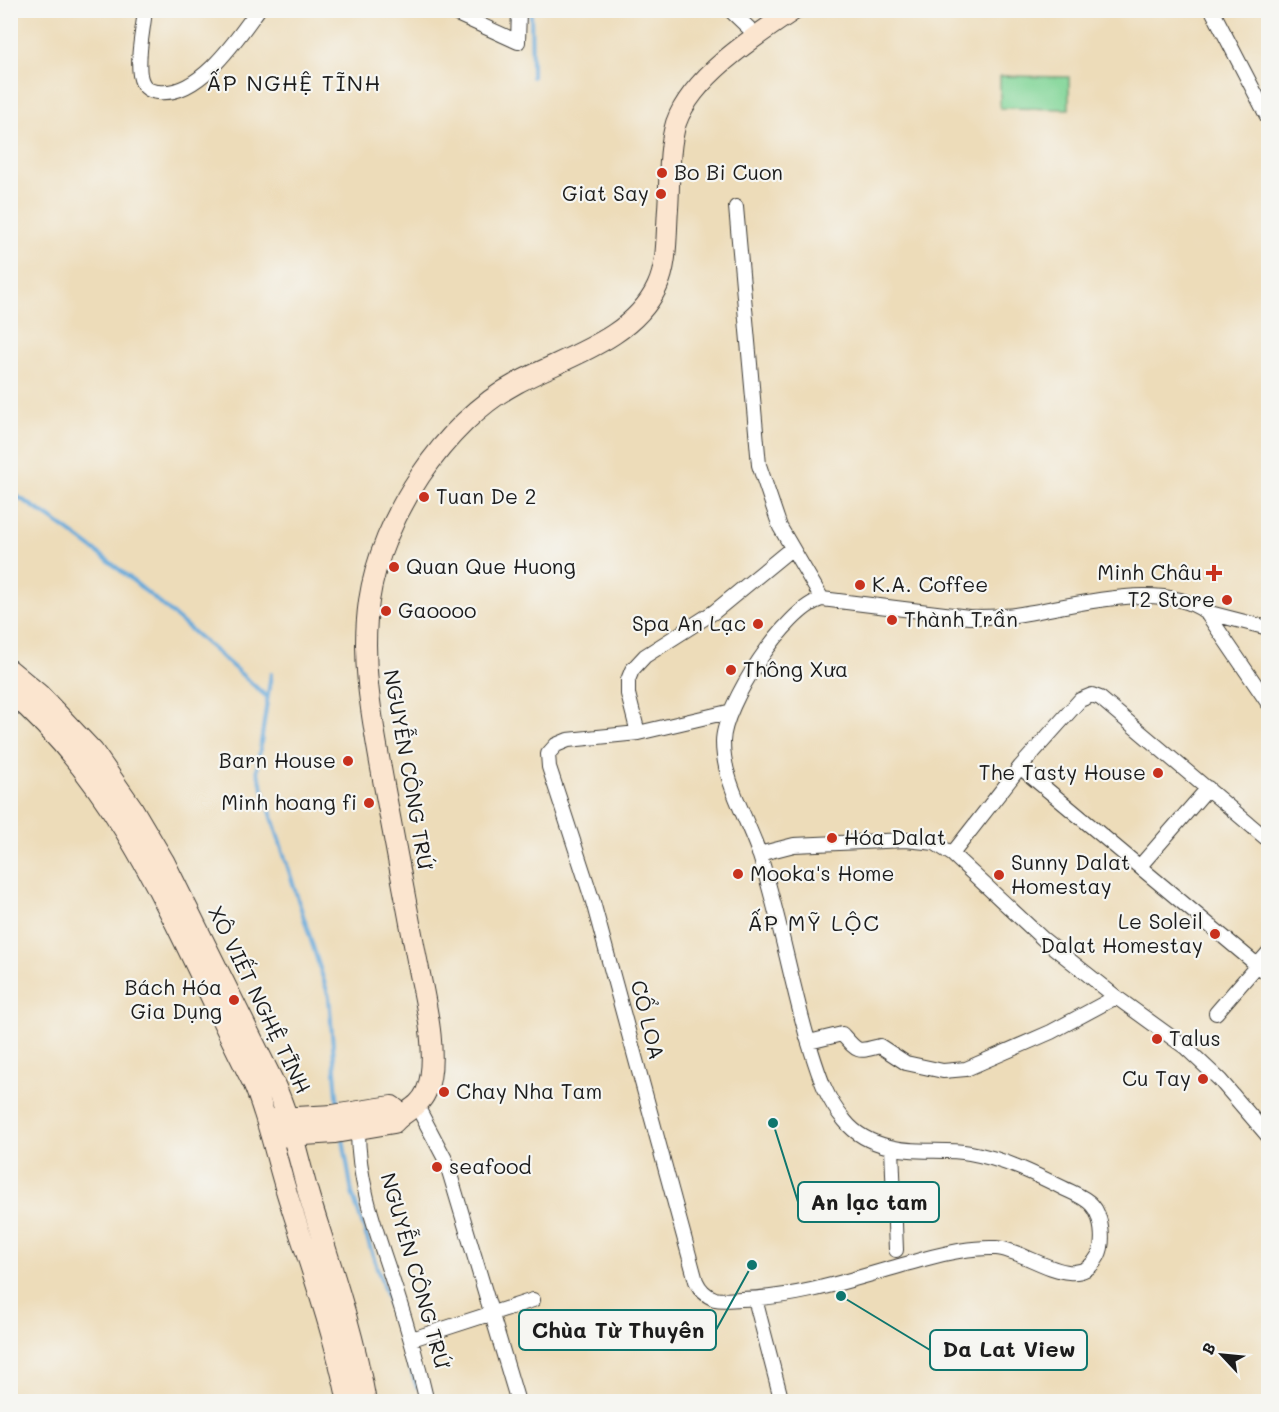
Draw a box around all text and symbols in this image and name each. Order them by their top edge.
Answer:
district label: ẤP NGHỆ TĨNH [206,68,382,97]
place label: Bo Bi Cuon [674,158,783,185]
marker: Bo Bi Cuon [655,166,669,180]
place label: Giat Say [562,179,649,206]
marker: Giat Say [654,187,668,201]
place label: Tuan De 2 [436,482,536,509]
marker: Tuan De 2 [417,490,431,504]
place label: Quan Que Huong [406,552,576,579]
place label: Minh Châu [1097,558,1202,585]
marker: Quan Que Huong [387,560,401,574]
marker: Minh Châu [1207,566,1221,580]
place label: K.A. Coffee [872,570,988,597]
marker: K.A. Coffee [853,578,867,592]
place label: T2 Store [1128,585,1215,612]
marker: T2 Store [1220,593,1234,607]
place label: Gaoooo [398,596,476,623]
marker: Gaoooo [379,604,393,618]
place label: Thành Trần [904,605,1018,632]
place label: Spa An Lạc [632,609,746,636]
marker: Thành Trần [885,613,899,627]
marker: Spa An Lạc [751,617,765,631]
place label: Thông Xưa [743,655,848,682]
marker: Thông Xưa [724,663,738,677]
street label: NGUYỄN CÔNG TRỨ [379,667,442,873]
place label: Barn House [219,746,336,773]
marker: Barn House [341,754,355,768]
place label: The Tasty House [979,758,1146,785]
marker: The Tasty House [1151,766,1165,780]
place label: Minh hoang fi [221,788,357,815]
marker: Minh hoang fi [362,796,376,810]
place label: Hóa Dalat [844,823,946,850]
marker: Hóa Dalat [825,831,839,845]
place label: Sunny Dalat Homestay [1011,848,1130,899]
place label: Mooka's Home [750,859,895,886]
marker: Mooka's Home [731,867,745,881]
marker: Sunny Dalat Homestay [992,868,1006,882]
street label: XÔ VIẾT NGHỆ TĨNH [203,901,318,1098]
place label: Le Soleil Dalat Homestay [1041,907,1203,958]
district label: ẤP MỸ LỘC [748,908,880,937]
marker: Le Soleil Dalat Homestay [1208,927,1222,941]
place label: Bách Hóa Gia Dụng [124,973,222,1024]
street label: CỔ LOA [626,977,672,1062]
marker: Bách Hóa Gia Dụng [227,993,241,1007]
place label: Talus [1169,1024,1221,1051]
marker: Talus [1150,1032,1164,1046]
place label: Cu Tay [1122,1064,1191,1091]
marker: Cu Tay [1196,1072,1210,1086]
place label: Chay Nha Tam [456,1077,602,1104]
marker: Chay Nha Tam [437,1085,451,1099]
place label: seafood [449,1152,532,1179]
marker: seafood [430,1160,444,1174]
street label: NGUYỄN CÔNG TRỨ [376,1169,459,1373]
callout: An lạc tam [798,1182,939,1222]
text: An lạc tam [810,1187,928,1216]
callout: Chùa Từ Thuyên [519,1310,716,1350]
text: Chùa Từ Thuyên [532,1315,704,1344]
north arrow [1192,1325,1252,1385]
callout: Da Lat View [930,1330,1087,1370]
text: Da Lat View [942,1334,1076,1363]
text: B [1196,1339,1220,1358]

